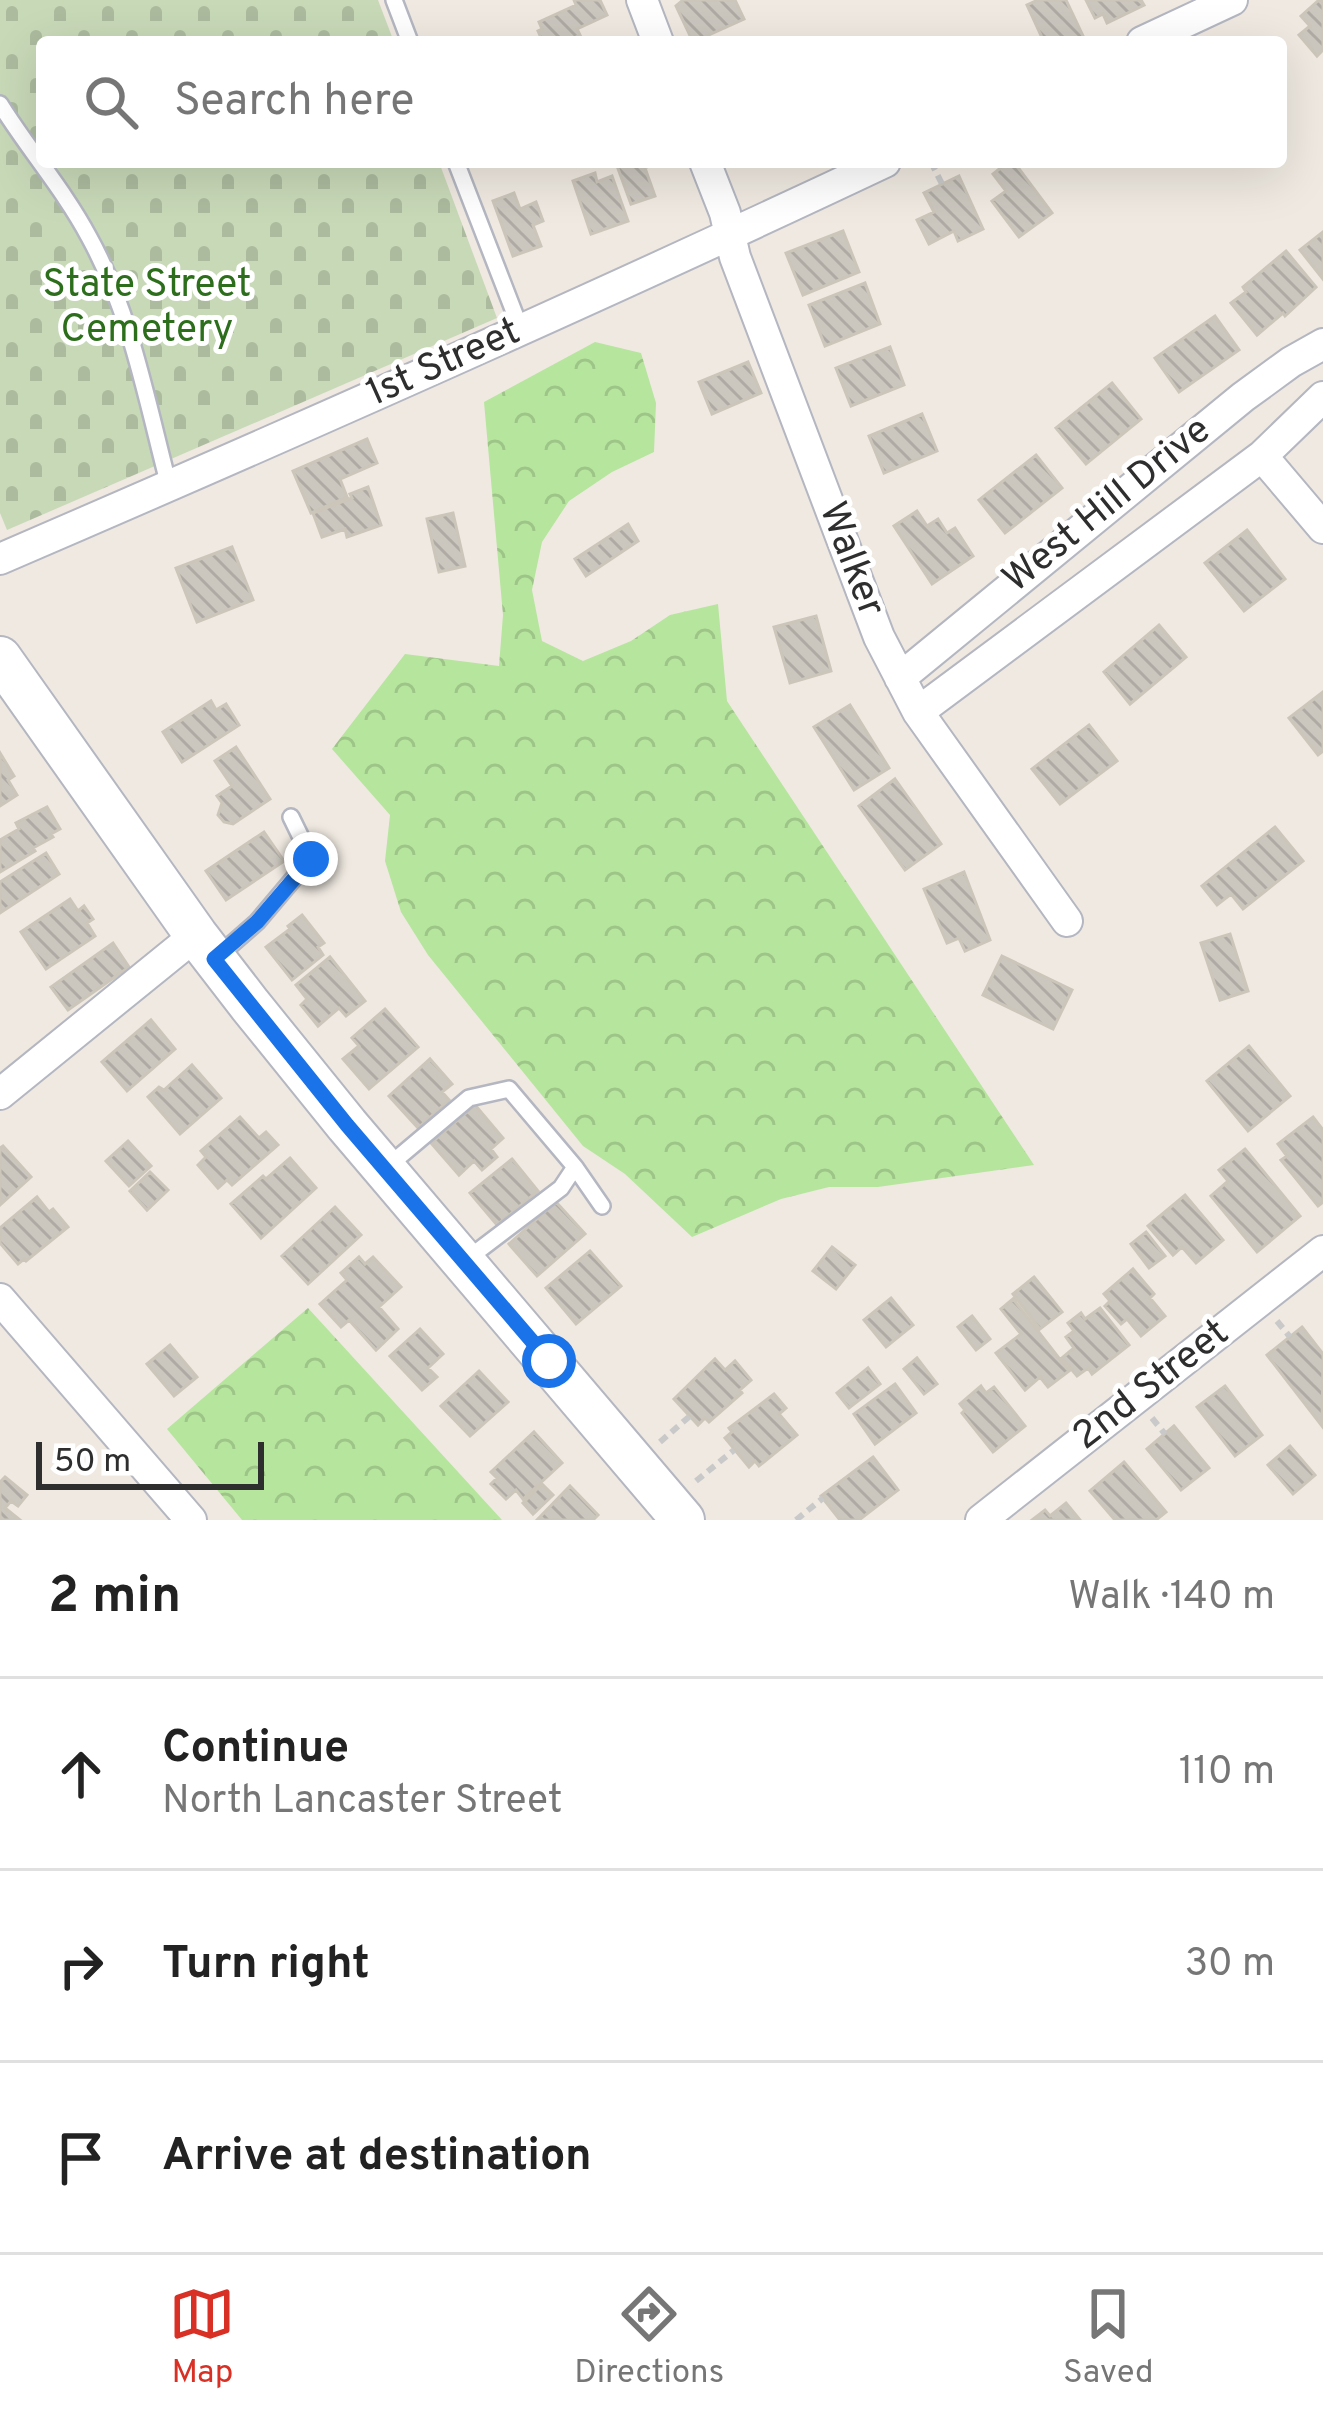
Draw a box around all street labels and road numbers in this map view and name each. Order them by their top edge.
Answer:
street label: 1st Street [360,308,528,420]
street label: West Hill Drive [994,407,1222,605]
street label: Walker [806,496,894,624]
street label: 2nd Street [1064,1310,1240,1462]

